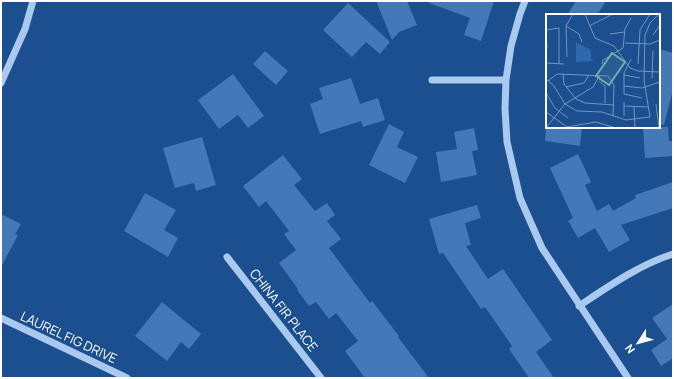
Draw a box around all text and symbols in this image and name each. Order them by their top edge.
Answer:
inset map [546,14,660,128]
street label: CHINA FIR PLACE [246,265,322,355]
street label: LAUREL FIG DRIVE [18,307,120,367]
north arrow [618,323,658,363]
text: N [621,341,638,357]

